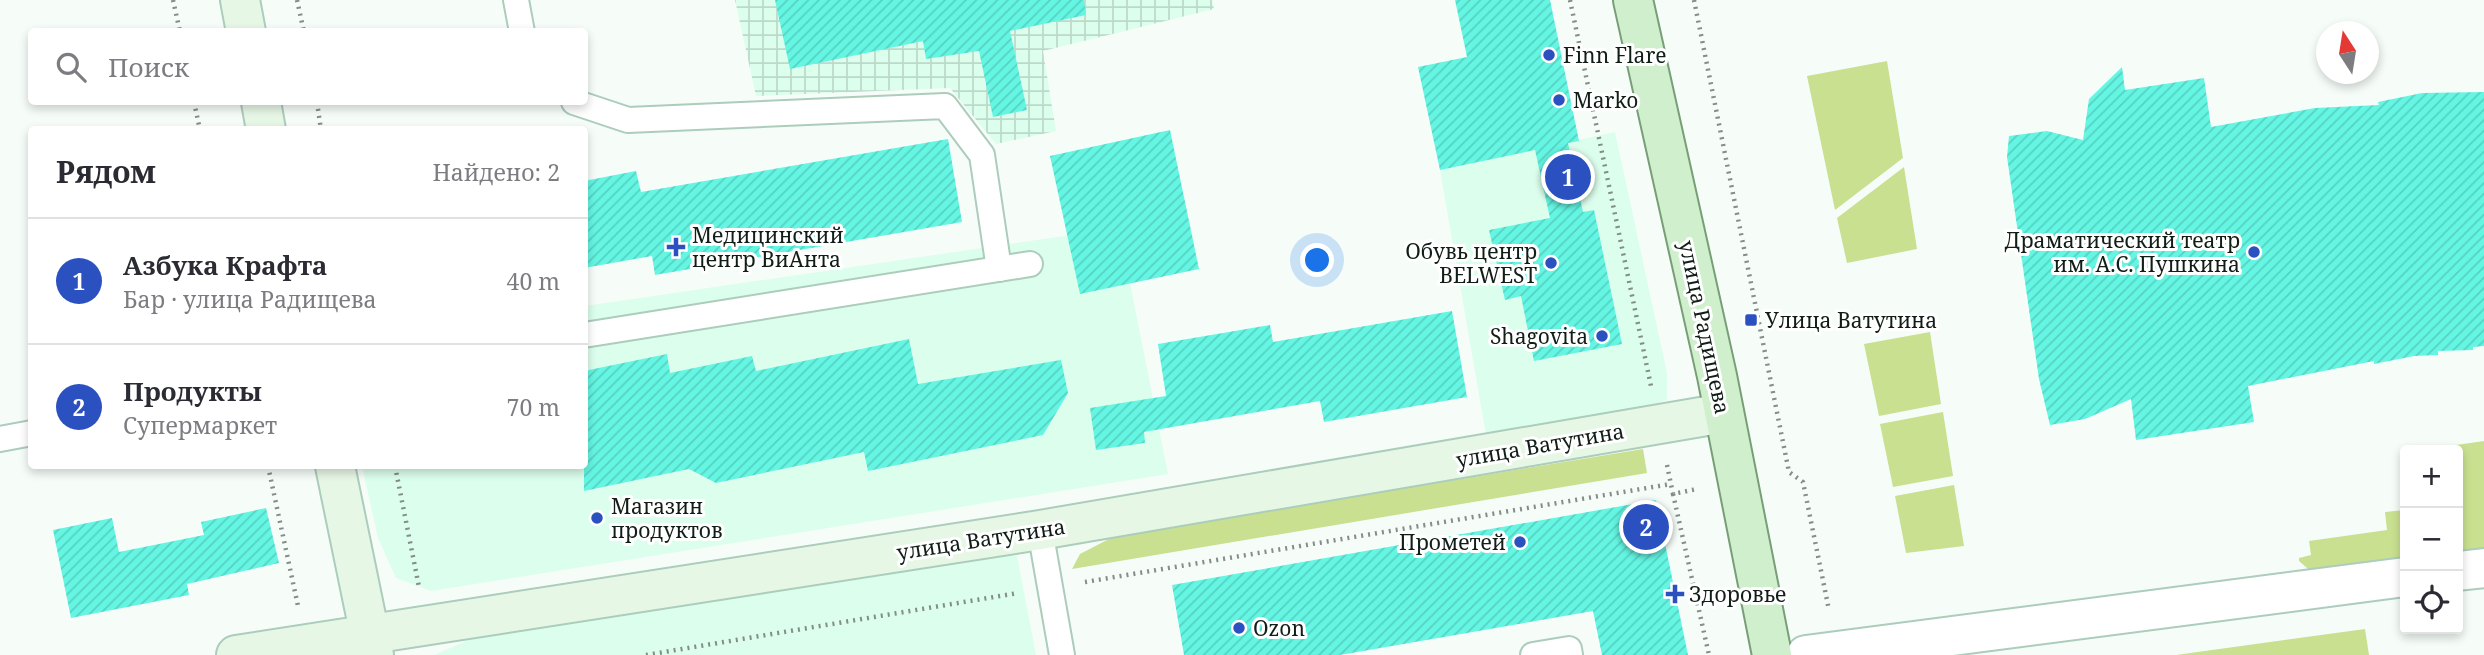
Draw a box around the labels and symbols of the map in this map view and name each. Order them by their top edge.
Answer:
north arrow [2316,21,2379,84]
place label: Finn Flare [1563,41,1667,69]
marker: Finn Flare [1541,47,1557,63]
place label: Marko [1573,86,1638,114]
marker: Marko [1551,92,1567,108]
pin: 1 [1545,151,1591,203]
place label: Медицинский центр ВиАнта [692,221,844,273]
place label: Драматический театр им. А.С. Пушкина [2005,226,2240,278]
marker: Медицинский центр ВиАнта [666,237,686,257]
place label: Обувь центр BELWEST [1405,237,1537,289]
street label: улица Радищева [1673,238,1737,416]
your location [1300,243,1334,277]
marker: Драматический театр им. А.С. Пушкина [2246,244,2262,260]
marker: Обувь центр BELWEST [1543,255,1559,271]
place label: Улица Ватутина [1765,306,1937,334]
marker: Улица Ватутина [1743,312,1759,328]
place label: Shagovita [1490,322,1588,350]
marker: Shagovita [1594,328,1610,344]
street label: улица Ватутина [1454,416,1626,474]
place label: Магазин продуктов [611,492,723,544]
pin: 2 [1623,501,1669,553]
marker: Магазин продуктов [589,510,605,526]
street label: улица Ватутина [895,512,1067,566]
place label: Прометей [1399,528,1506,556]
marker: Прометей [1512,534,1528,550]
place label: Здоровье [1689,580,1786,608]
marker: Здоровье [1667,586,1683,602]
place label: Ozon [1253,614,1305,642]
marker: Ozon [1231,620,1247,636]

